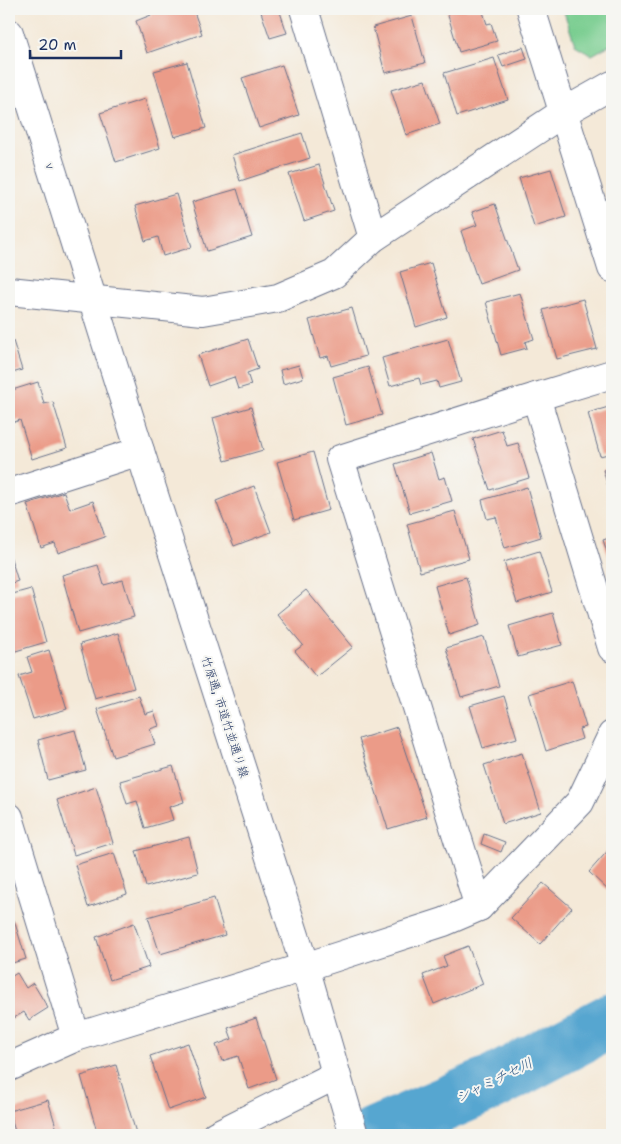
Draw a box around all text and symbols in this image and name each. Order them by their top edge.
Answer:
scale bar [30,28,121,60]
text: 20 m [38,35,77,55]
street label: ｖ [41,158,59,174]
street label: 竹原通, 市道竹並通り線 [198,654,252,780]
water label: シャミチセ川 [452,1053,536,1107]

